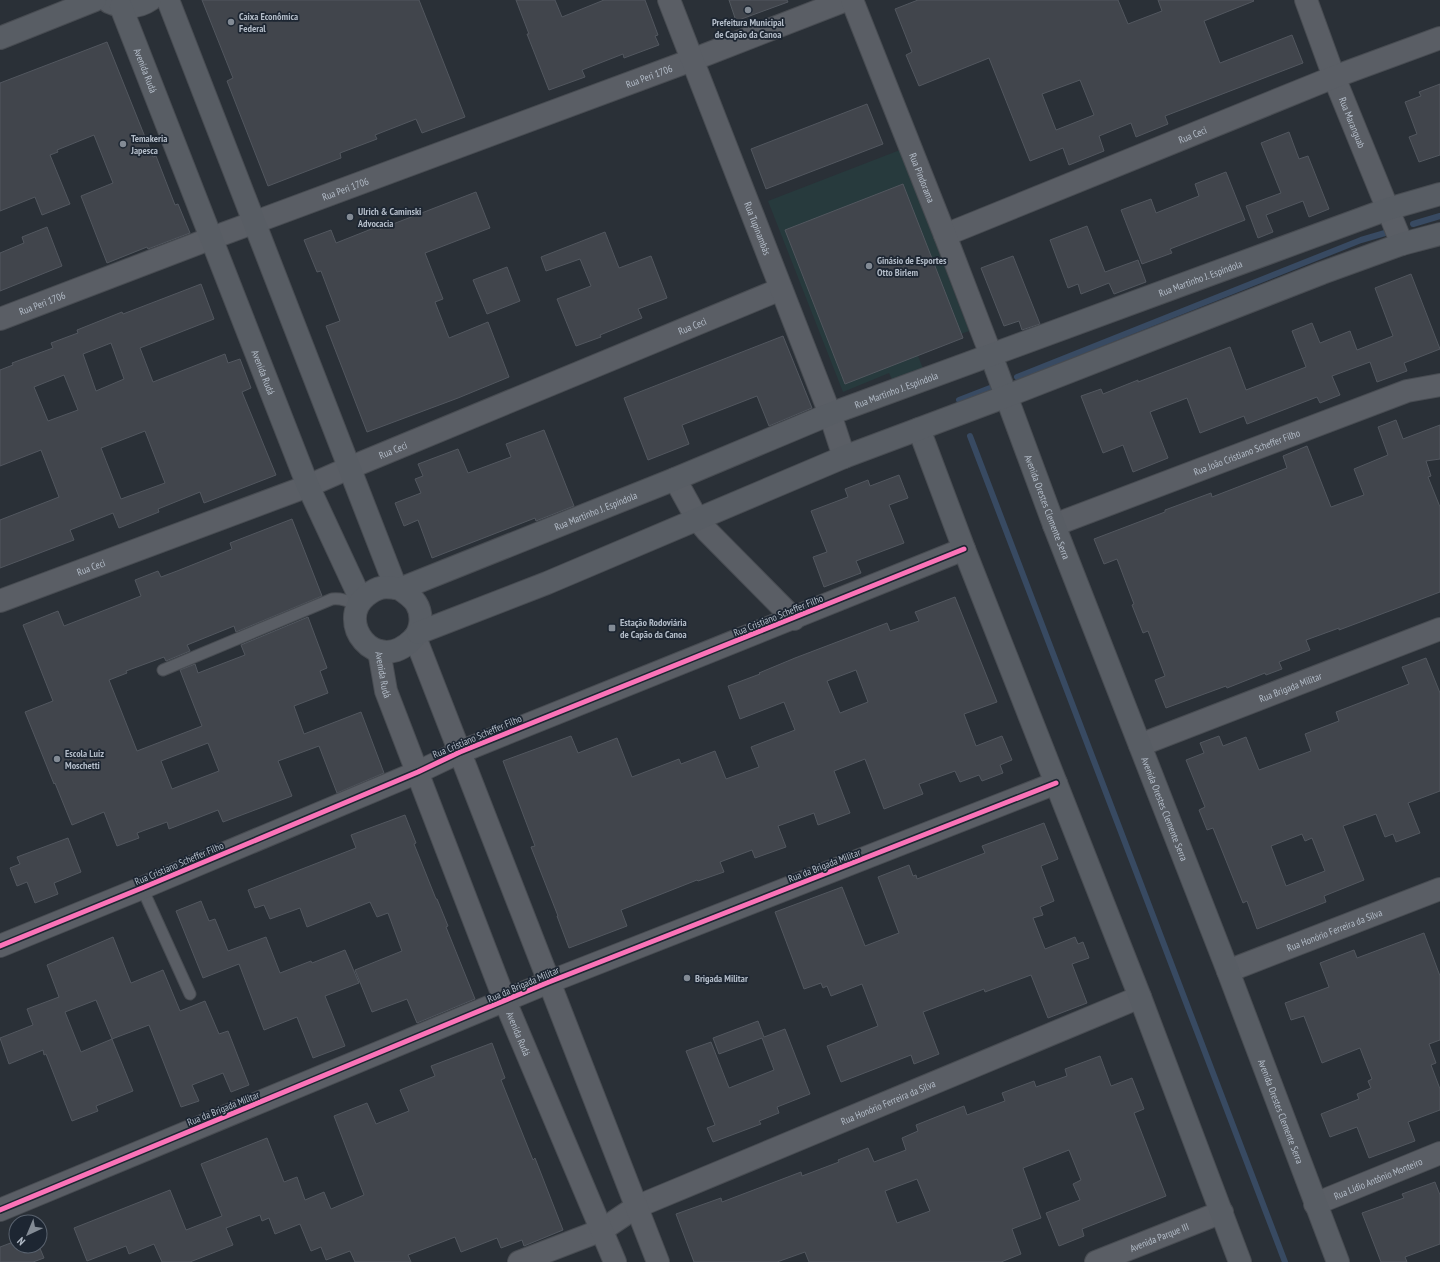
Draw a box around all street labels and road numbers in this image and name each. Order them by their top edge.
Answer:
street label: Avenida Rudá [131,46,160,95]
street label: Rua Peri 1706 [624,62,675,91]
street label: Rua Maranguab [1336,95,1368,150]
street label: Rua Ceci [1177,123,1209,147]
street label: Rua Pindorama [906,151,937,204]
street label: Rua Peri 1706 [320,174,371,204]
street label: Rua Tupinambás [741,200,774,258]
street label: Rua Martinho J. Espíndola [1157,257,1244,300]
street label: Rua Peri 1706 [17,288,68,318]
street label: Rua Ceci [676,315,708,338]
street label: Avenida Rudá [248,348,278,397]
street label: Rua Martinho J. Espíndola [853,369,940,411]
street label: Rua João Cristiano Scheffer Filho [1192,426,1302,478]
street label: Rua Ceci [377,439,409,462]
street label: Avenida Orestes Clemente Serra [1022,453,1073,561]
street label: Rua Martinho J. Espíndola [553,489,639,534]
street label: Rua Ceci [75,556,107,579]
street label: Rua Cristiano Scheffer Filho [731,592,825,639]
street label: Avenida Rudá [372,650,394,700]
street label: Rua Brigada Militar [1257,669,1324,705]
street label: Rua Cristiano Scheffer Filho [431,712,524,761]
street label: Avenida Orestes Clemente Serra [1138,755,1190,863]
street label: Rua Cristiano Scheffer Filho [133,839,226,888]
street label: Rua da Brigada Militar [786,846,863,885]
street label: Rua Honório Ferreira da Silva [1285,906,1384,955]
street label: Rua da Brigada Militar [485,963,561,1005]
street label: Avenida Rudá [503,1010,533,1058]
street label: Avenida Orestes Clemente Serra [1255,1057,1306,1165]
street label: Rua Honório Ferreira da Silva [839,1077,937,1128]
street label: Rua da Brigada Militar [185,1088,261,1129]
street label: Rua Lídio Antônio Monteiro [1332,1155,1424,1203]
street label: Avenida Parque III [1128,1220,1191,1255]

